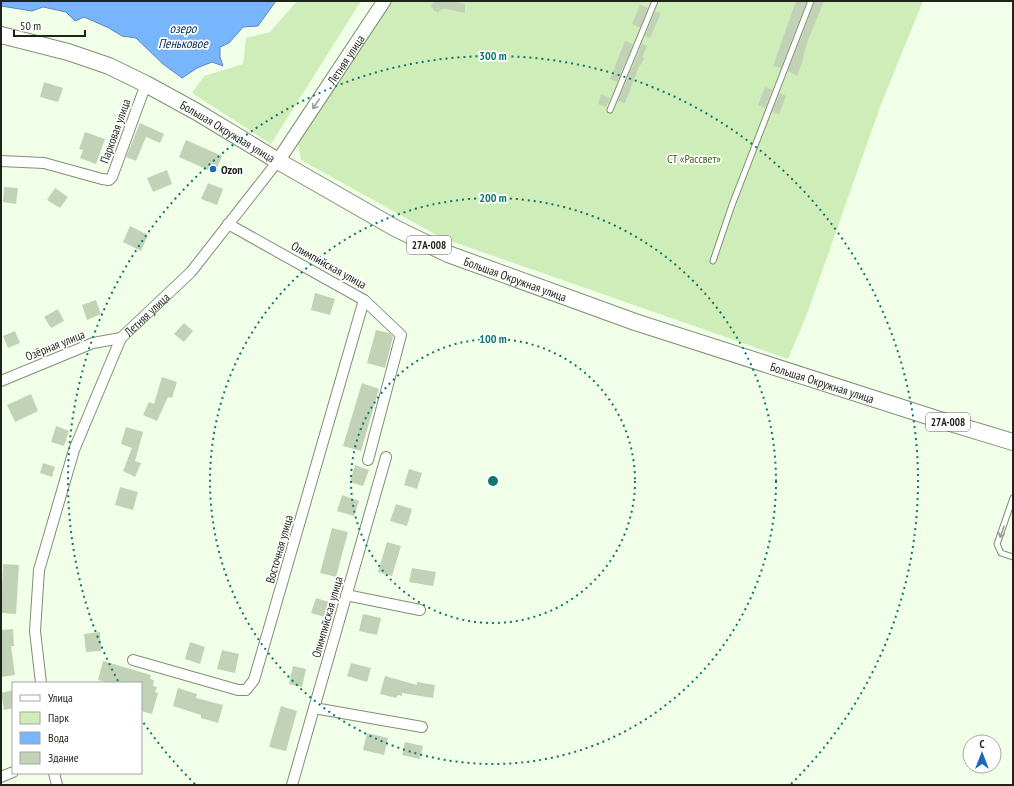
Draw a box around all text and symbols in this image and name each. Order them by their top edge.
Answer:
scale bar [14,12,85,38]
text: 50 m [20,18,41,33]
water label: озеро Пеньковое [158,20,209,52]
street label: Летняя улица [323,31,367,88]
text: 300 m [479,48,507,63]
street label: Парковая улица [96,97,134,165]
street label: Большая Окружная улица [178,97,278,165]
one-way arrow [312,98,320,109]
park label: СТ «Рассвет» [667,151,721,166]
place label: Ozon [221,162,243,177]
marker: Ozon [208,164,218,174]
text: 200 m [479,190,507,205]
road number: 27А-008 [407,236,451,254]
street label: Олимпийская улица [289,238,369,292]
street label: Большая Окружная улица [462,253,569,304]
street label: Летняя улица [120,289,172,339]
street label: Озёрная улица [23,326,87,364]
text: 100 m [479,331,507,346]
street label: Большая Окружная улица [768,358,876,406]
road number: 27А-008 [926,413,970,431]
centre of rings [486,474,500,488]
street label: Восточная улица [262,513,296,585]
one-way arrow [997,525,1005,537]
street label: Олимпийская улица [308,574,346,659]
legend [12,682,142,774]
text: Улица [48,690,73,705]
text: Парк [48,710,69,725]
text: Вода [48,730,69,745]
north arrow [962,734,1002,774]
text: С [979,737,985,751]
text: Здание [48,750,79,765]

